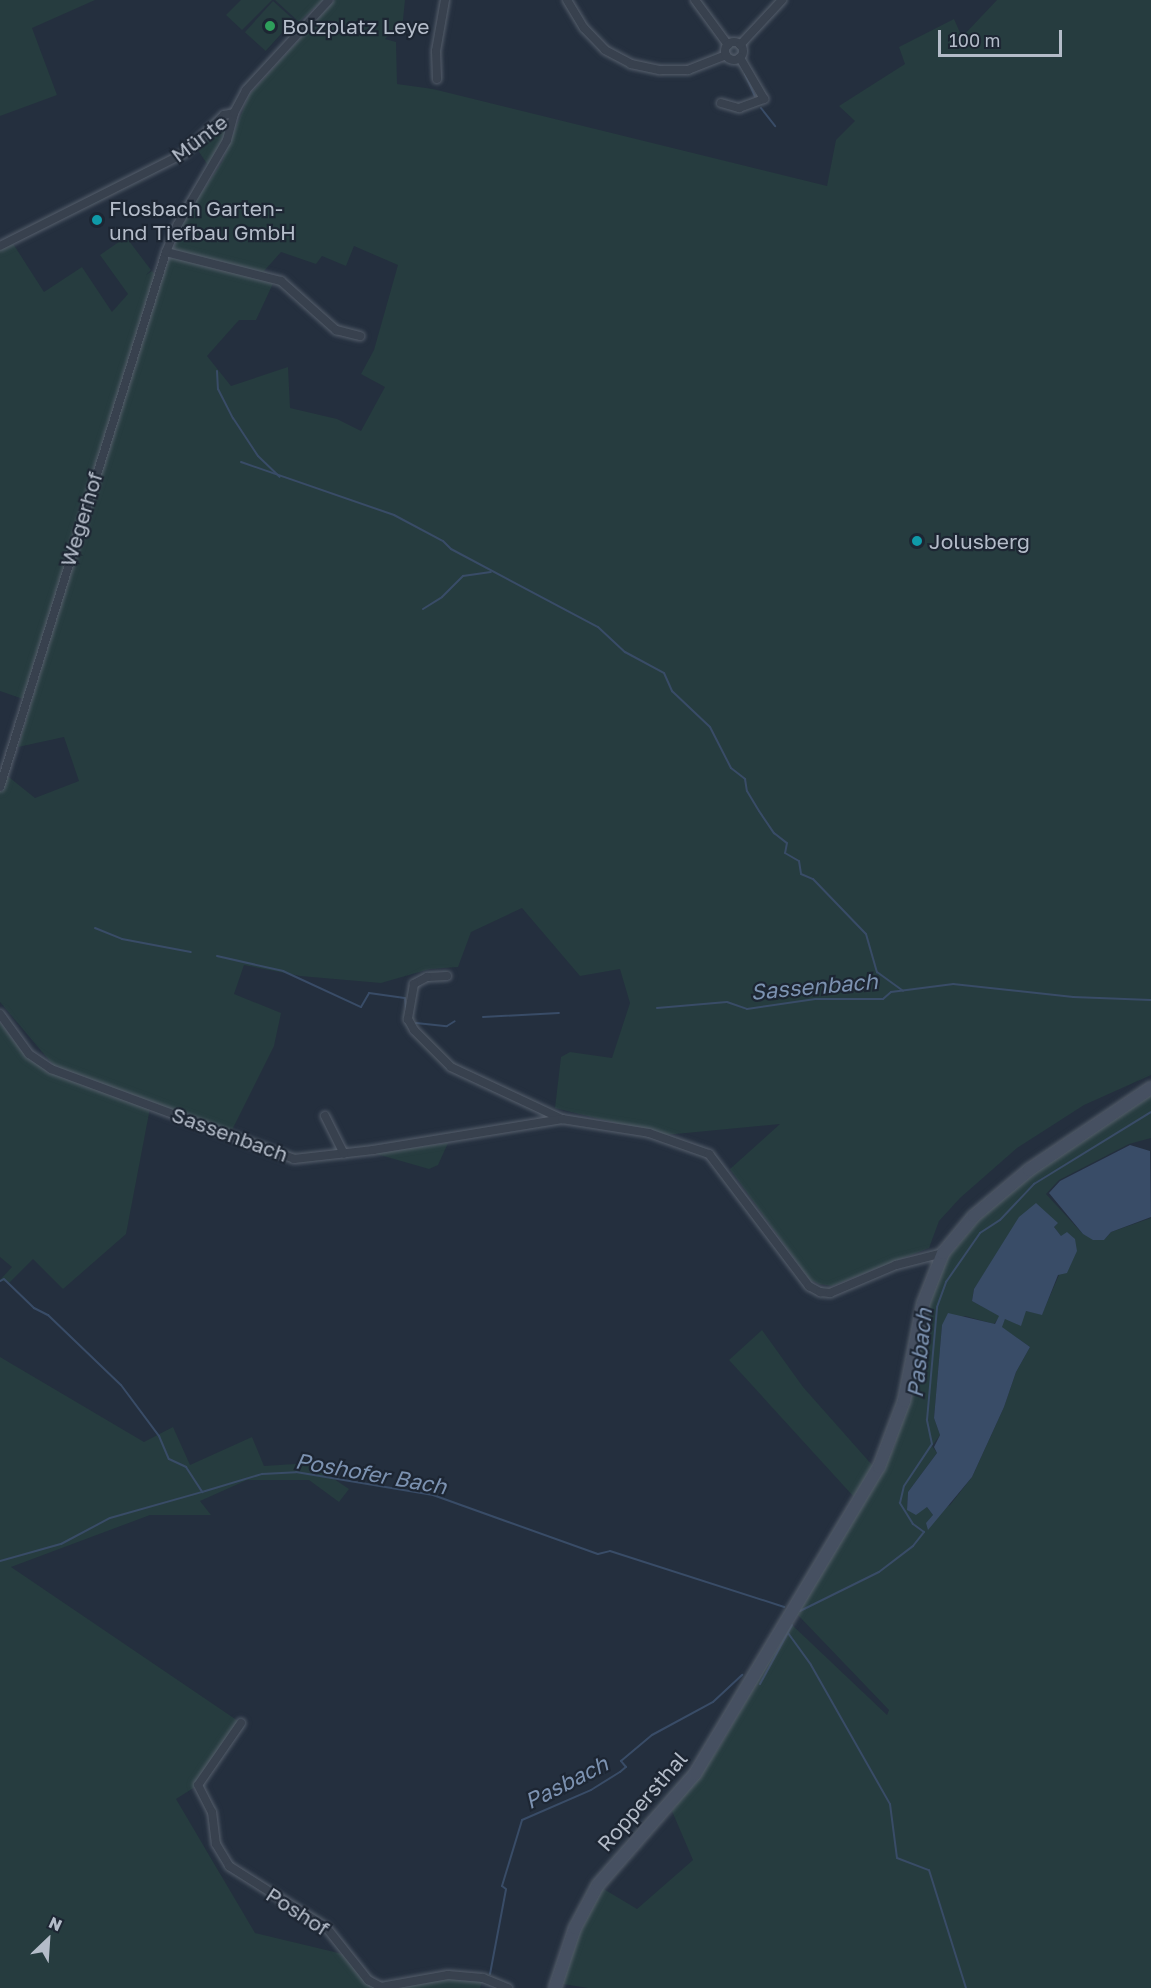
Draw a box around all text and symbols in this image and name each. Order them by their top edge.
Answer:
place label: Bolzplatz Leye [282,13,429,39]
scale bar [941,18,1066,56]
marker: Bolzplatz Leye [263,19,277,33]
text: 100 m [949,29,1000,51]
street label: Münte [166,109,232,167]
place label: Flosbach Garten- und Tiefbau GmbH [109,195,296,245]
marker: Flosbach Garten- und Tiefbau GmbH [90,213,104,227]
street label: Wegerhof [55,469,107,569]
place label: Jolusberg [929,528,1030,554]
marker: Jolusberg [910,534,924,548]
water label: Sassenbach [749,967,879,1005]
street label: Sassenbach [168,1101,292,1167]
water label: Pasbach [901,1307,937,1399]
water label: Poshofer Bach [293,1447,449,1499]
street label: Roppersthal [592,1746,692,1856]
water label: Pasbach [520,1750,612,1814]
street label: Poshof [262,1881,334,1941]
north arrow [18,1910,78,1970]
text: N [46,1912,65,1935]

